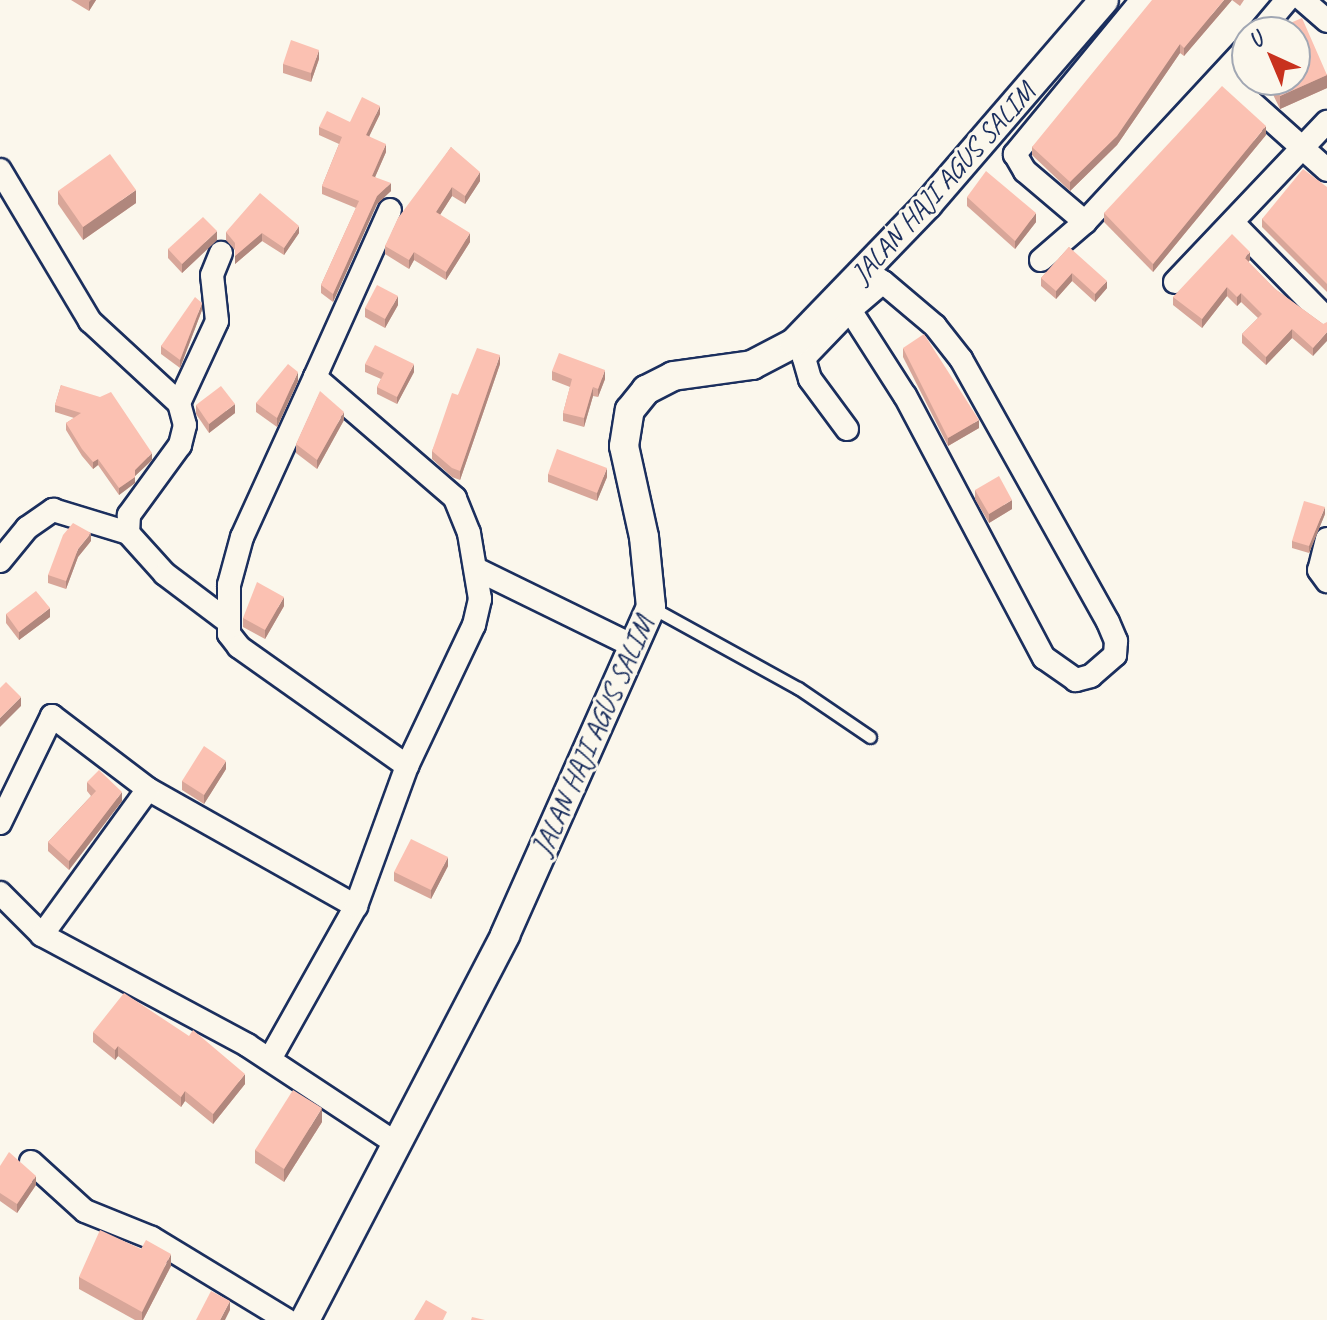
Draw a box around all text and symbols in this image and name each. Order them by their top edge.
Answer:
north arrow [1231,16,1311,96]
text: U [1242,26,1269,54]
street label: JALAN HAJI AGUS SALIM [844,76,1042,290]
street label: JALAN HAJI AGUS SALIM [525,612,661,860]

